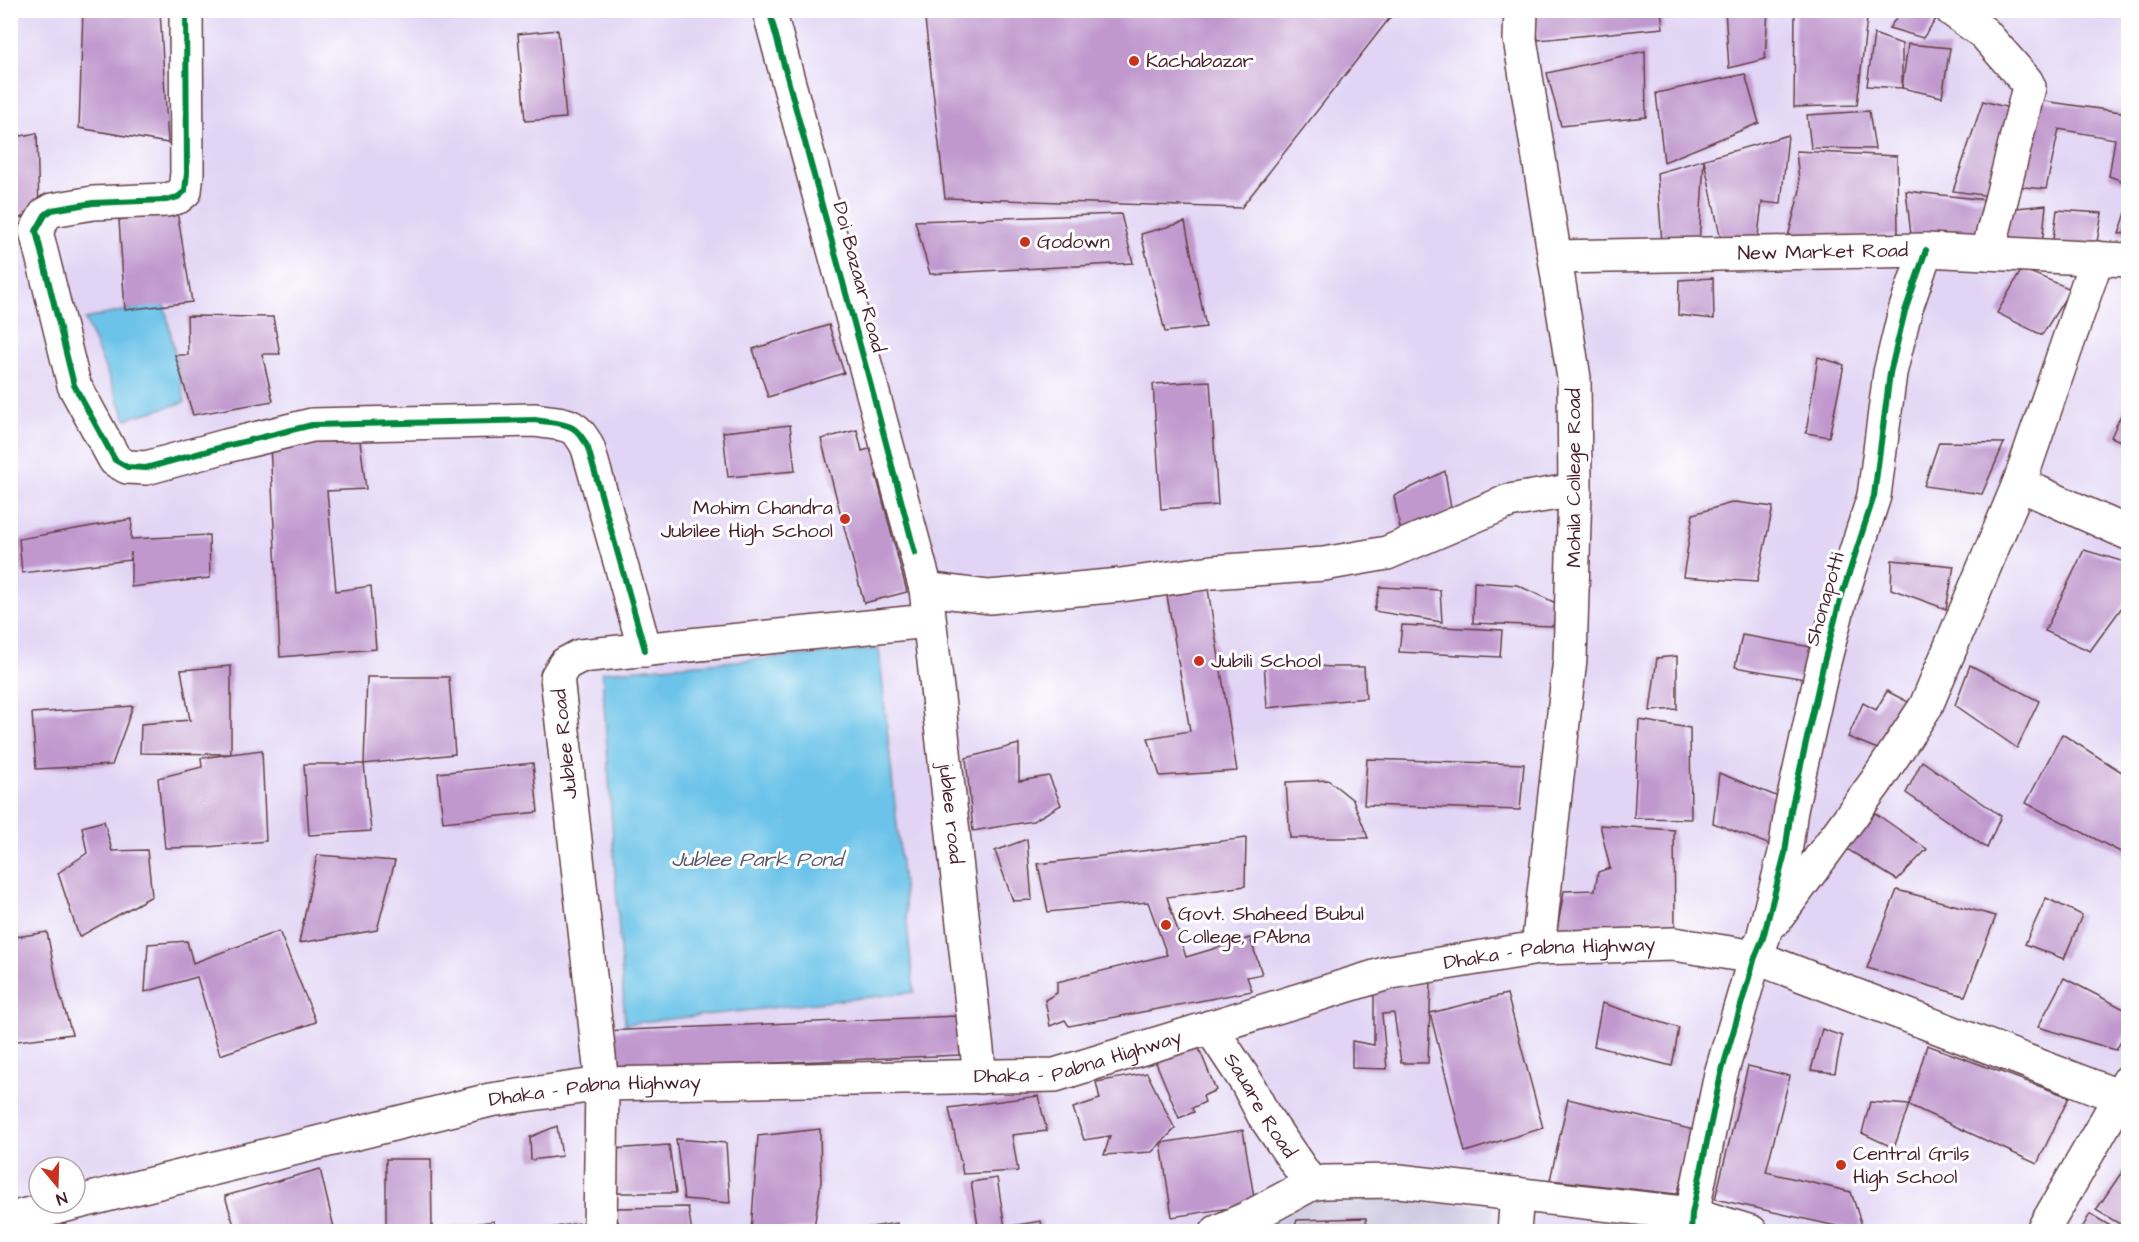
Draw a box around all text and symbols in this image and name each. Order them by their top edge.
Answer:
place label: Kachabazar [1146,47,1254,75]
marker: Kachabazar [1127,54,1141,68]
street label: Doi Bazaar Road [825,199,893,355]
place label: Godown [1037,228,1110,256]
marker: Godown [1018,235,1032,249]
street label: New Market Road [1737,236,1908,268]
street label: Mohila College Road [1560,388,1589,568]
place label: Mohim Chandra Jubilee High School [661,494,833,546]
marker: Mohim Chandra Jubilee High School [838,512,852,526]
street label: Shonapotti [1798,549,1852,649]
place label: Jubili School [1211,647,1321,675]
marker: Jubili School [1192,654,1206,668]
street label: Jublee Road [545,687,585,801]
street label: jublee road [931,759,970,865]
water label: Jublee Park Pond [671,845,847,874]
place label: Govt. Shaheed Bubul College, PAbna [1178,900,1364,952]
marker: Govt. Shaheed Bubul College, PAbna [1159,918,1173,932]
street label: Dhaka - Pabna Highway [1441,931,1656,977]
street label: Dhaka - Pabna Highway [974,1023,1185,1091]
street label: Sauare Road [1217,1047,1303,1164]
street label: Dhaka - Pabna Highway [487,1068,701,1114]
place label: Central Grils High School [1853,1140,1970,1192]
north arrow [27,1155,87,1215]
marker: Central Grils High School [1834,1158,1848,1172]
text: N [53,1186,70,1210]

